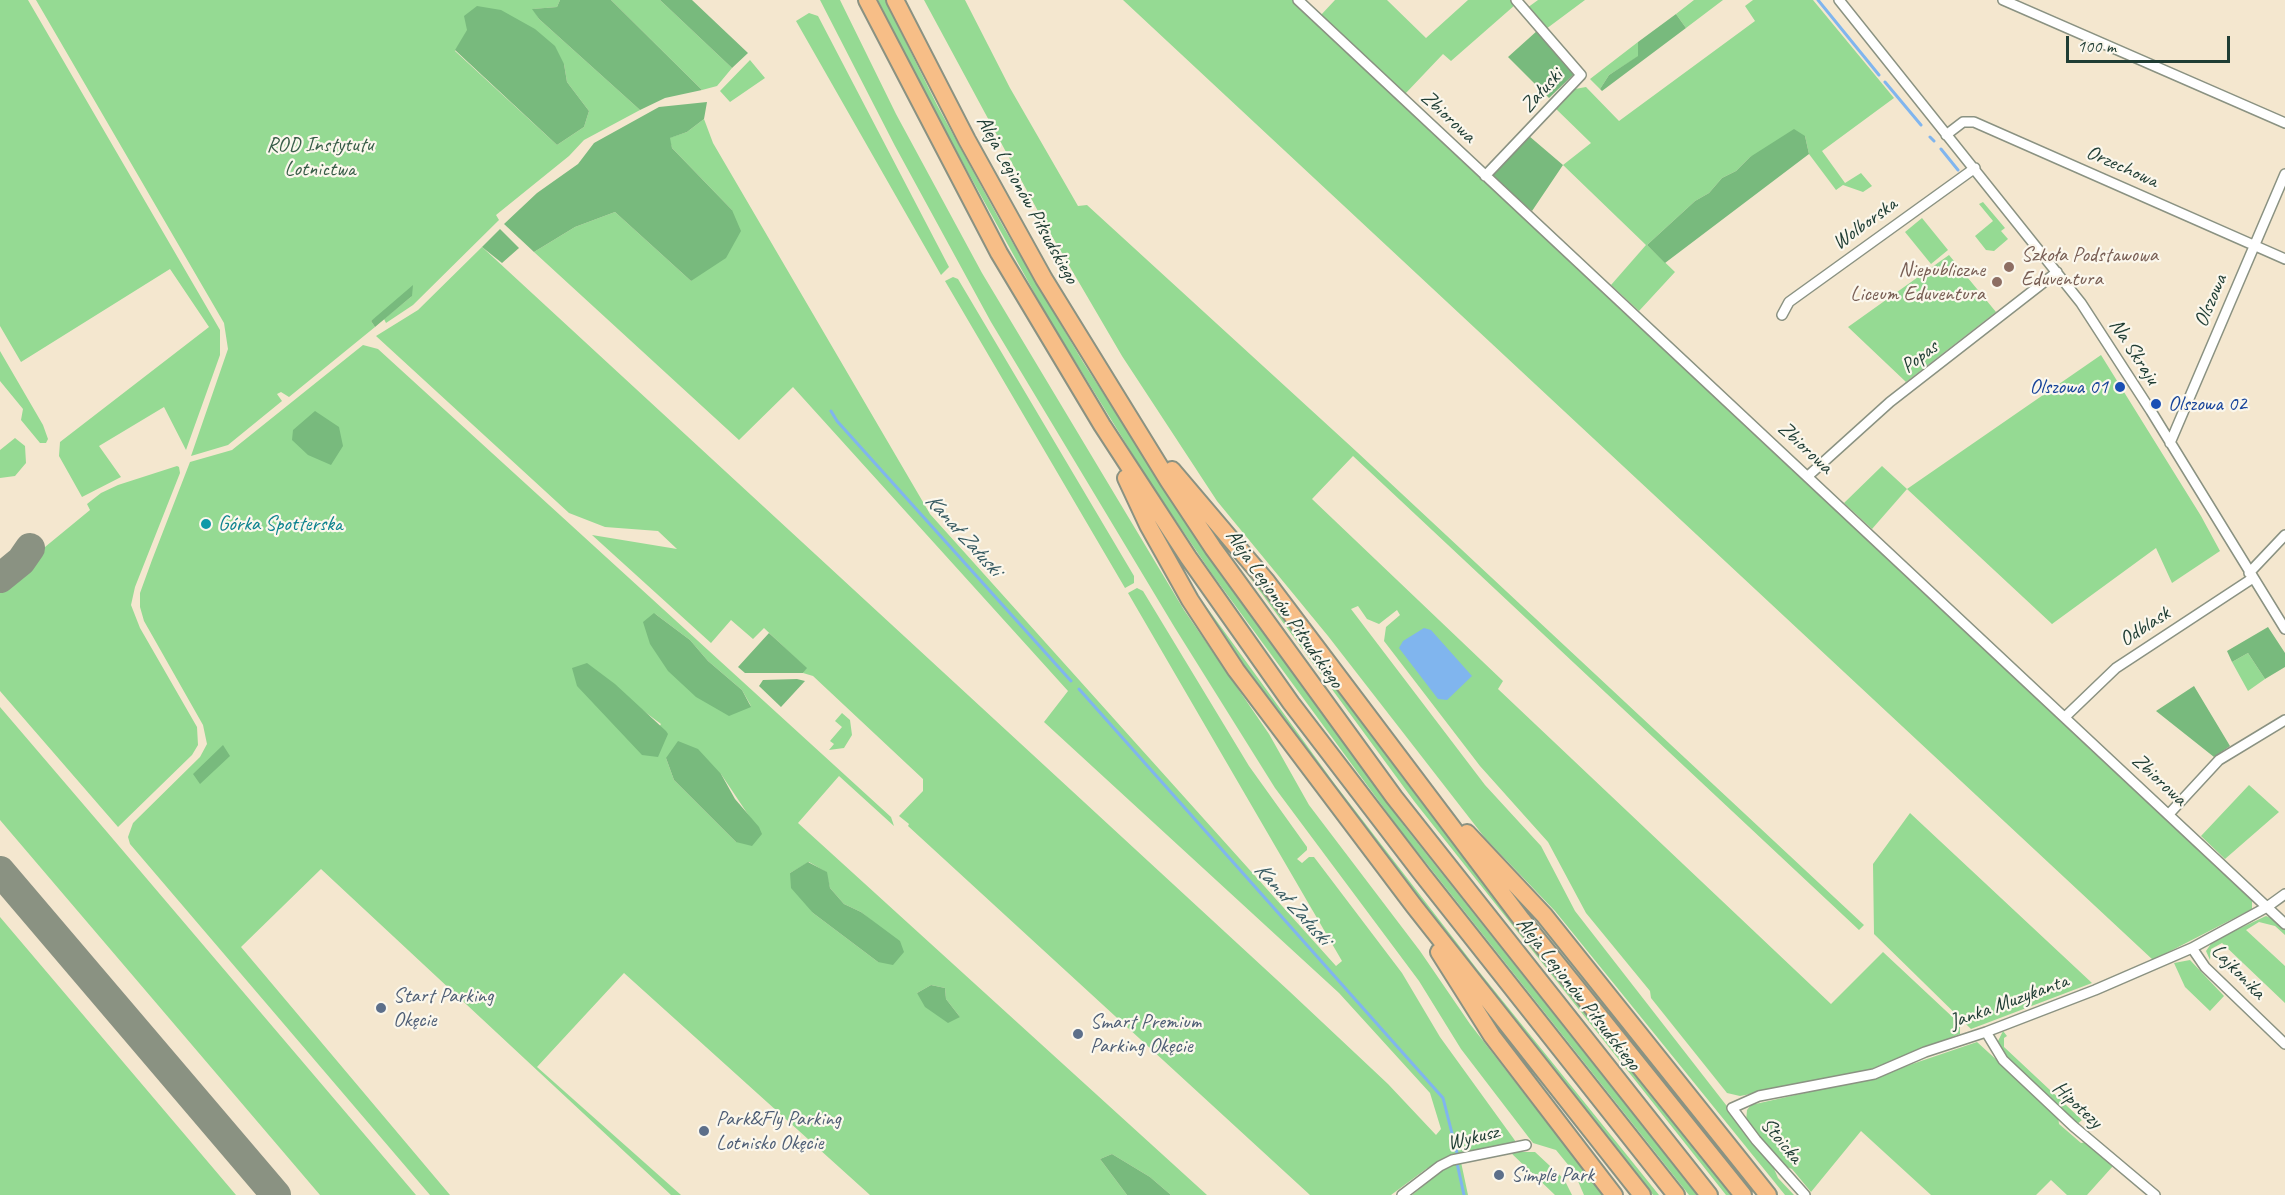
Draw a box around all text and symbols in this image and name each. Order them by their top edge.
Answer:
scale bar [2069,24,2232,62]
text: 100 m [2077,35,2116,57]
street label: Załuski [1515,64,1569,118]
street label: Zbiorowa [1415,85,1481,149]
street label: Aleja Legionów Piłsudskiego [970,112,1084,288]
park label: ROD Instytutu Lotnictwa [266,132,374,182]
street label: Orzechowa [2082,140,2162,194]
street label: Wolborska [1828,192,1902,256]
place label: Szkoła Podstawowa Eduventura [2021,242,2158,292]
place label: Niepubliczne Liceum Eduventura [1850,257,1985,307]
marker: Szkoła Podstawowa Eduventura [2002,260,2016,274]
street label: Olszowa [2189,271,2233,331]
marker: Niepubliczne Liceum Eduventura [1990,275,2004,289]
street label: Na Skraju [2103,314,2165,390]
street label: Popas [1896,335,1944,379]
place label: Olszowa 01 [2029,374,2108,400]
marker: Olszowa 01 [2113,380,2127,394]
place label: Olszowa 02 [2168,391,2247,417]
marker: Olszowa 02 [2149,397,2163,411]
street label: Zbiorowa [1772,416,1838,480]
water label: Kanał Załuski [919,488,1007,582]
place label: Górka Spotterska [218,511,342,537]
marker: Górka Spotterska [199,517,213,531]
street label: Aleja Legionów Piłsudskiego [1220,525,1348,693]
street label: Odblask [2115,601,2175,653]
street label: Zbiorowa [2126,748,2192,812]
water label: Kanał Załuski [1248,857,1336,951]
street label: Aleja Legionów Piłsudskiego [1510,912,1646,1076]
street label: Lajkonika [2205,939,2271,1005]
street label: Janka Muzykanta [1946,969,2072,1035]
place label: Start Parking Okęcie [393,983,493,1033]
marker: Start Parking Okęcie [374,1001,388,1015]
place label: Smart Premium Parking Okęcie [1090,1009,1201,1059]
marker: Smart Premium Parking Okęcie [1071,1027,1085,1041]
street label: Hipotezy [2047,1076,2107,1134]
place label: Park&Fly Parking Lotnisko Okęcie [716,1106,841,1156]
street label: Stoicka [1754,1113,1808,1169]
street label: Wykusz [1445,1119,1501,1157]
marker: Park&Fly Parking Lotnisko Okęcie [697,1124,711,1138]
place label: Simple Park [1511,1162,1594,1188]
marker: Simple Park [1492,1168,1506,1182]

